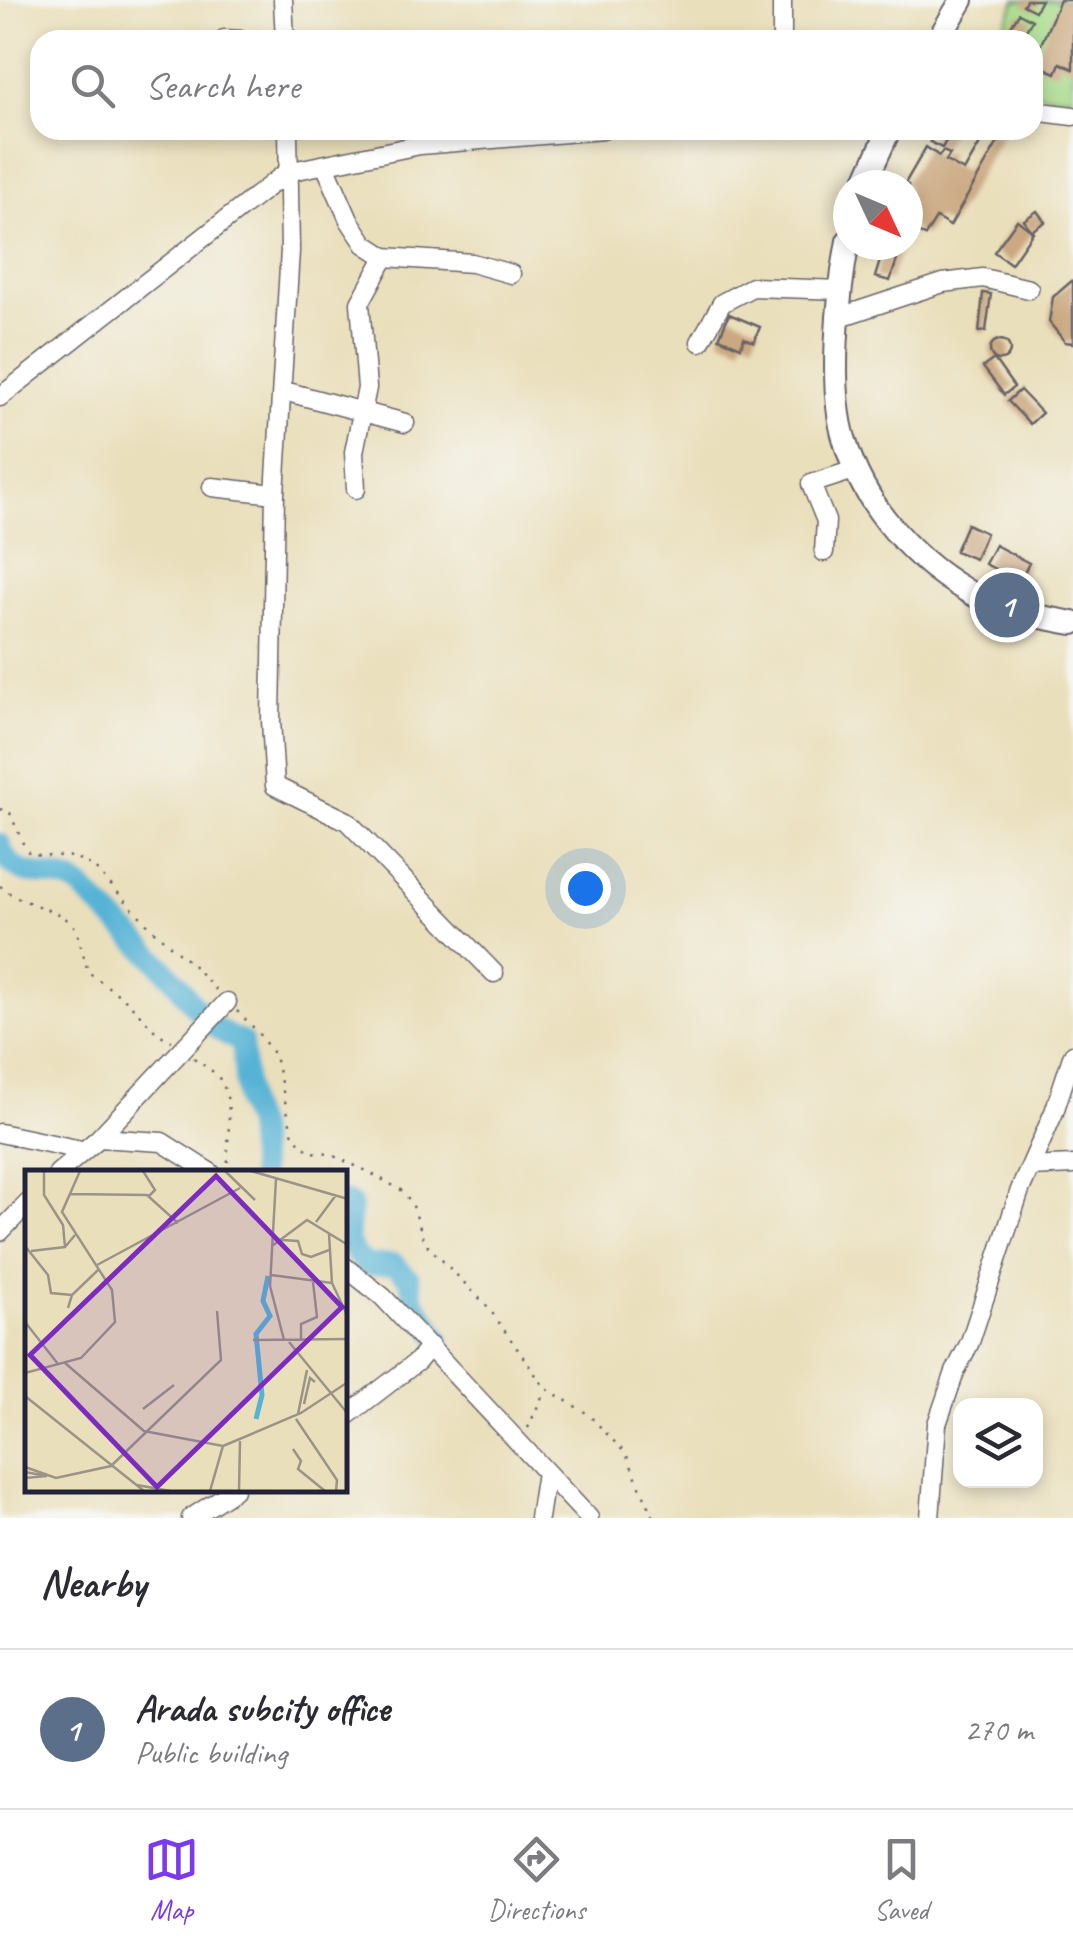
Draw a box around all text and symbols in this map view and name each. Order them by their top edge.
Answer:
search box [30,30,1043,140]
icon: search [65,58,120,113]
text: Search here [145,62,300,109]
north arrow [833,170,923,260]
pin: 1 [974,568,1040,642]
your location [560,863,611,914]
inset map [25,1170,348,1493]
map controls [953,1398,1043,1488]
button: layers [953,1398,1043,1488]
text: Nearby [40,1557,146,1610]
text: Arada subcity office [135,1685,390,1732]
text: 1 [65,1709,80,1750]
text: 270 m [964,1709,1033,1750]
text: Public building [135,1732,287,1773]
tab: Map [144,1832,199,1927]
tab: Directions [488,1832,585,1927]
tab: Saved [874,1832,929,1927]

